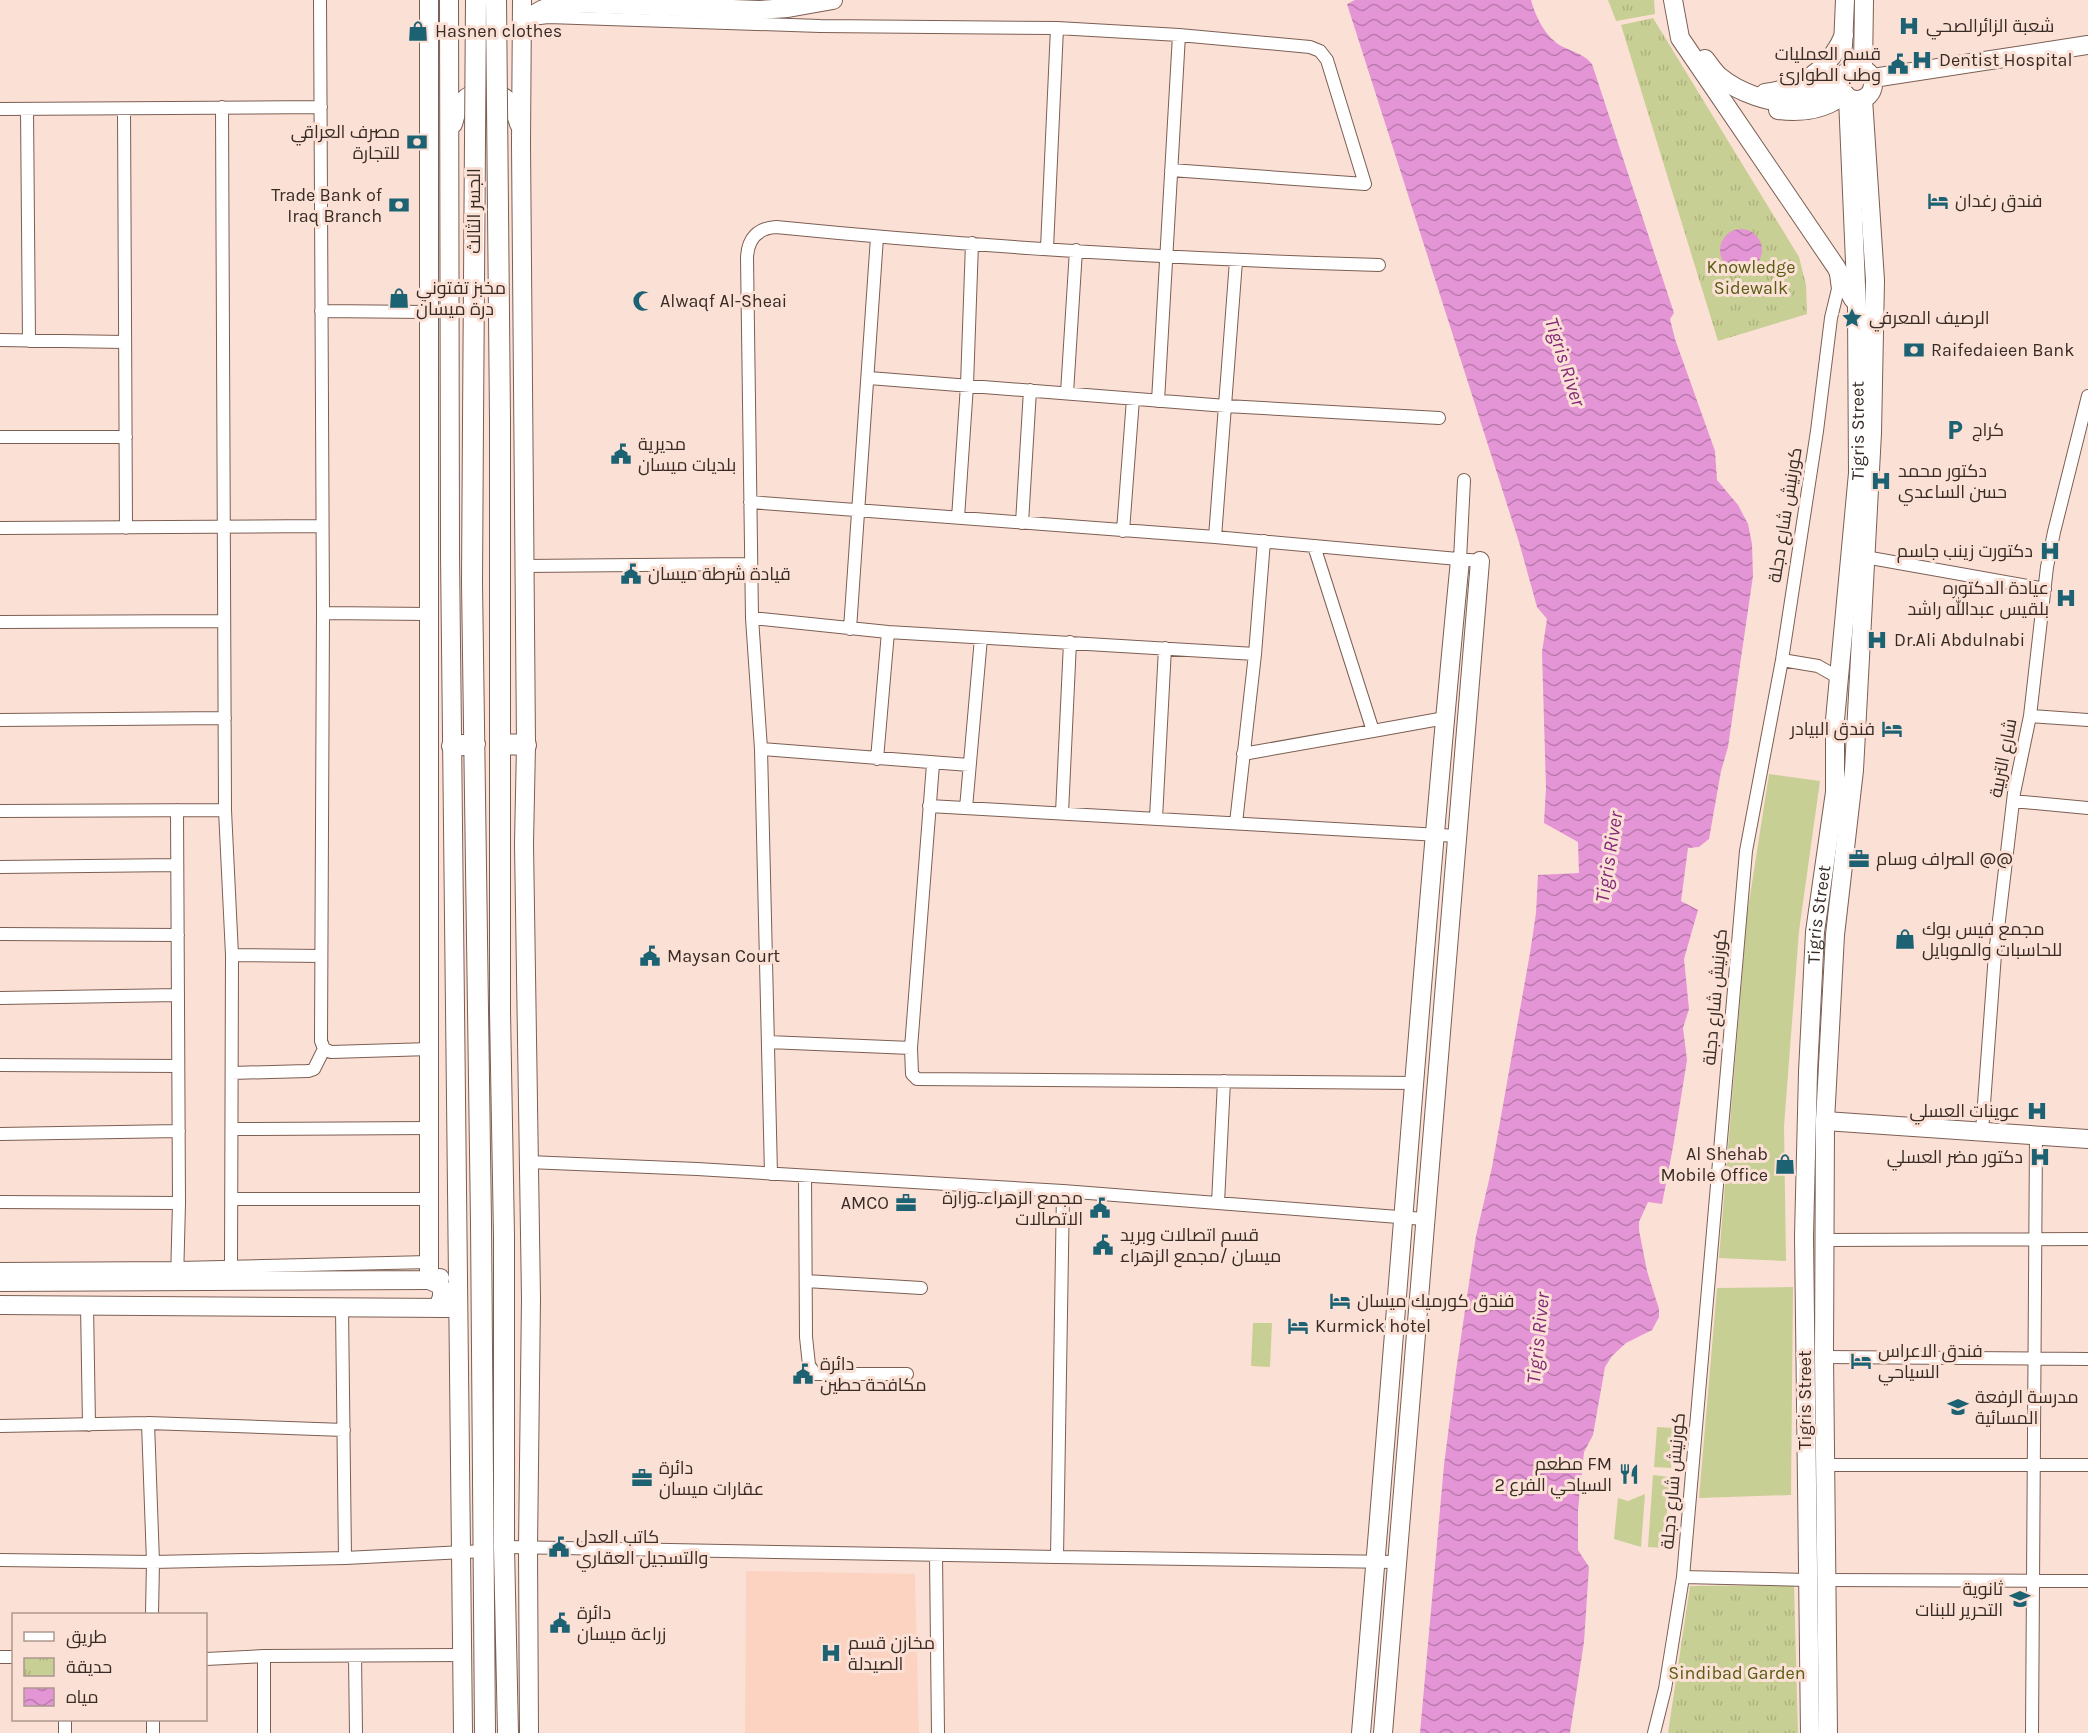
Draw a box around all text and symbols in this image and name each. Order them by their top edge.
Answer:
hospital icon: شعبة الزائرالصحي [1897,14,1921,38]
place label: شعبة الزائرالصحي [1926,15,2054,40]
shop icon: Hasnen clothes [406,19,430,43]
place label: Hasnen clothes [435,20,562,42]
place label: قسم العمليات وطب الطوارئ [1775,43,1881,86]
hospital icon: Dentist Hospital [1910,48,1934,72]
place label: Dentist Hospital [1939,49,2073,71]
public building icon: قسم العمليات وطب الطوارئ [1886,52,1910,76]
place label: مصرف العراقي للتجارة [291,121,400,164]
bank icon: مصرف العراقي للتجارة [405,130,429,154]
street label: الجسر الثالث [463,168,485,254]
place label: Trade Bank of Iraq Branch [271,184,383,227]
hotel icon: فندق رغدان [1926,189,1950,213]
place label: فندق رغدان [1955,190,2043,213]
bank icon: Trade Bank of Iraq Branch [387,193,411,217]
park label: Knowledge Sidewalk [1706,256,1796,299]
place label: مخبز تفتوني درة ميسان [416,277,506,320]
shop icon: مخبز تفتوني درة ميسان [387,286,411,310]
mosque icon: Alwaqf Al-Sheai [631,289,655,313]
place label: Alwaqf Al-Sheai [660,290,787,312]
place icon: الرصيف المعرفي [1840,306,1864,330]
place label: الرصيف المعرفي [1869,307,1990,332]
water label: Tigris River [1540,315,1591,410]
bank icon: Raifedaieen Bank [1902,338,1926,362]
place label: Raifedaieen Bank [1931,339,2074,361]
street label: Tigris Street [1846,381,1869,482]
parking icon: كراج [1943,418,1967,442]
place label: كراج [1972,419,2004,442]
place label: مديرية بلديات ميسان [638,433,736,476]
public building icon: مديرية بلديات ميسان [609,442,633,466]
street label: كورنيش شارع دجلة [1763,446,1808,585]
place label: دكتور محمد حسن الساعدي [1898,460,2007,506]
hospital icon: دكتور محمد حسن الساعدي [1869,469,1893,493]
hospital icon: دكتورت زينب جاسم [2038,539,2062,563]
place label: دكتورت زينب جاسم [1897,540,2033,563]
public building icon: قيادة شرطة ميسان [619,562,643,586]
place label: قيادة شرطة ميسان [648,563,791,585]
place label: عيادة الدكتوره بلقيس عبدالله راشد [1907,577,2049,620]
hospital icon: عيادة الدكتوره بلقيس عبدالله راشد [2054,586,2078,610]
hospital icon: Dr.Ali Abdulnabi [1865,628,1889,652]
place label: Dr.Ali Abdulnabi [1894,629,2025,651]
hotel icon: فندق البيادر [1880,717,1904,741]
street label: شارع التربية [1985,717,2022,800]
place label: فندق البيادر [1789,718,1875,741]
water label: Tigris River [1590,809,1628,904]
office icon: الصراف وسام @@ [1847,847,1871,871]
place label: الصراف وسام @@ [1876,848,2013,871]
street label: Tigris Street [1802,863,1835,965]
place label: مجمع فيس بوك للحاسبات والموبايل [1922,918,2062,961]
shop icon: مجمع فيس بوك للحاسبات والموبايل [1893,927,1917,951]
street label: كورنيش شارع دجلة [1698,928,1733,1066]
public building icon: Maysan Court [638,944,662,968]
place label: Maysan Court [667,945,780,967]
hospital icon: عوينات العسلي [2025,1099,2049,1123]
place label: عوينات العسلي [1909,1100,2020,1125]
place label: Al Shehab Mobile Office [1660,1143,1768,1186]
hospital icon: دكتور مضر العسلي [2028,1145,2052,1169]
place label: دكتور مضر العسلي [1887,1146,2023,1171]
shop icon: Al Shehab Mobile Office [1773,1152,1797,1176]
place label: مجمع الزهراء..وزارة الاتصالات [942,1187,1083,1230]
office icon: AMCO [894,1191,918,1215]
place label: AMCO [841,1192,889,1214]
public building icon: مجمع الزهراء..وزارة الاتصالات [1088,1196,1112,1220]
place label: قسم اتصالات وبريد ميسان /مجمع الزهراء [1120,1224,1281,1268]
public building icon: قسم اتصالات وبريد ميسان /مجمع الزهراء [1091,1233,1115,1257]
hotel icon: فندق كورميك ميسان [1328,1289,1352,1313]
place label: فندق كورميك ميسان [1357,1290,1515,1313]
water label: Tigris River [1522,1290,1554,1385]
hotel icon: Kurmick hotel [1286,1314,1310,1338]
place label: Kurmick hotel [1315,1315,1431,1337]
place label: فندق الاعراس السياحي [1878,1340,1983,1386]
hotel icon: فندق الاعراس السياحي [1849,1349,1873,1373]
street label: Tigris Street [1794,1350,1816,1450]
place label: دائرة مكافحة حطين [820,1353,927,1396]
public building icon: دائرة مكافحة حطين [791,1362,815,1386]
place label: مدرسة الرفعة المسائية [1975,1386,2078,1429]
school or university icon: مدرسة الرفعة المسائية [1946,1395,1970,1419]
street label: كورنيش شارع دجلة [1656,1412,1691,1550]
place label: مطعم FM السياحي الفرع 2 [1495,1453,1612,1499]
place label: دائرة عقارات ميسان [659,1457,764,1500]
restaurant icon: مطعم FM السياحي الفرع 2 [1617,1462,1641,1486]
office icon: دائرة عقارات ميسان [630,1466,654,1490]
place label: كاتب العدل والتسجيل العقاري [576,1526,708,1572]
public building icon: كاتب العدل والتسجيل العقاري [547,1535,571,1559]
place label: ثانوية التحرير للبنات [1915,1578,2003,1621]
school or university icon: ثانوية التحرير للبنات [2008,1587,2032,1611]
place label: دائرة زراعة ميسان [577,1602,666,1645]
public building icon: دائرة زراعة ميسان [548,1611,572,1635]
legend [12,1613,207,1721]
text: طريق [66,1626,107,1649]
place label: مخازن قسم الصيدلة [848,1632,935,1675]
hospital icon: مخازن قسم الصيدلة [819,1641,843,1665]
text: حديقة [66,1656,112,1678]
park label: Sindibad Garden [1668,1662,1806,1684]
text: مياه [66,1686,99,1708]

